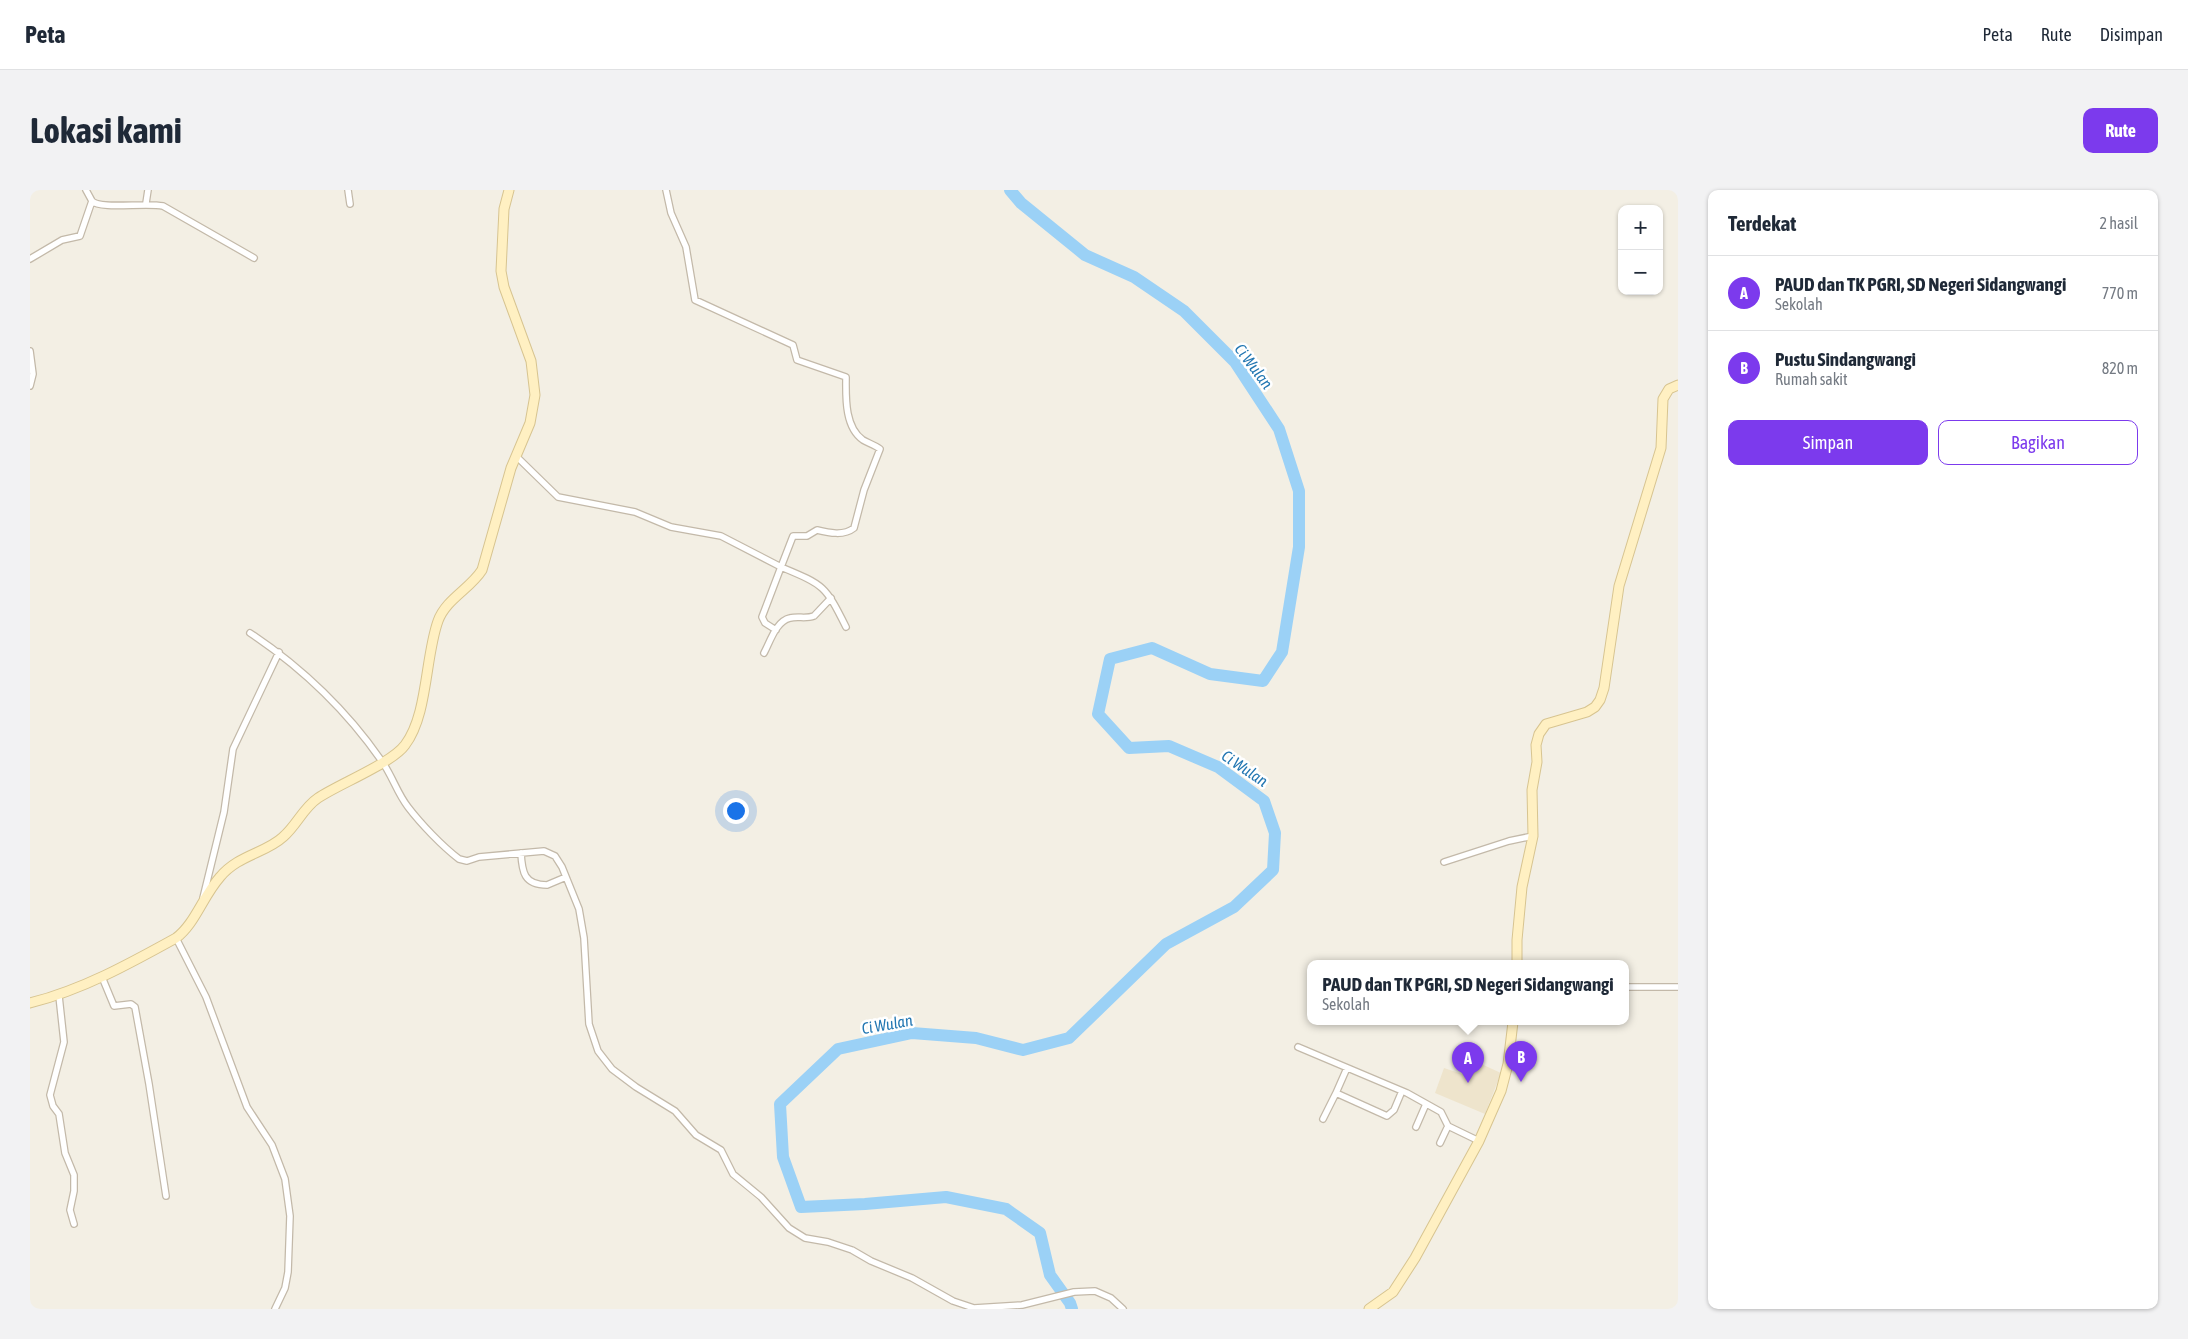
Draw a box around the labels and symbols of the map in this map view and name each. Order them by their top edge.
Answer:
water label: Ci Wulan [1231,340,1277,392]
water label: Ci Wulan [1219,746,1272,790]
your location [723,798,749,824]
water label: Ci Wulan [860,1011,914,1037]
pin: B [1505,1041,1537,1082]
pin: A [1452,1042,1484,1083]

